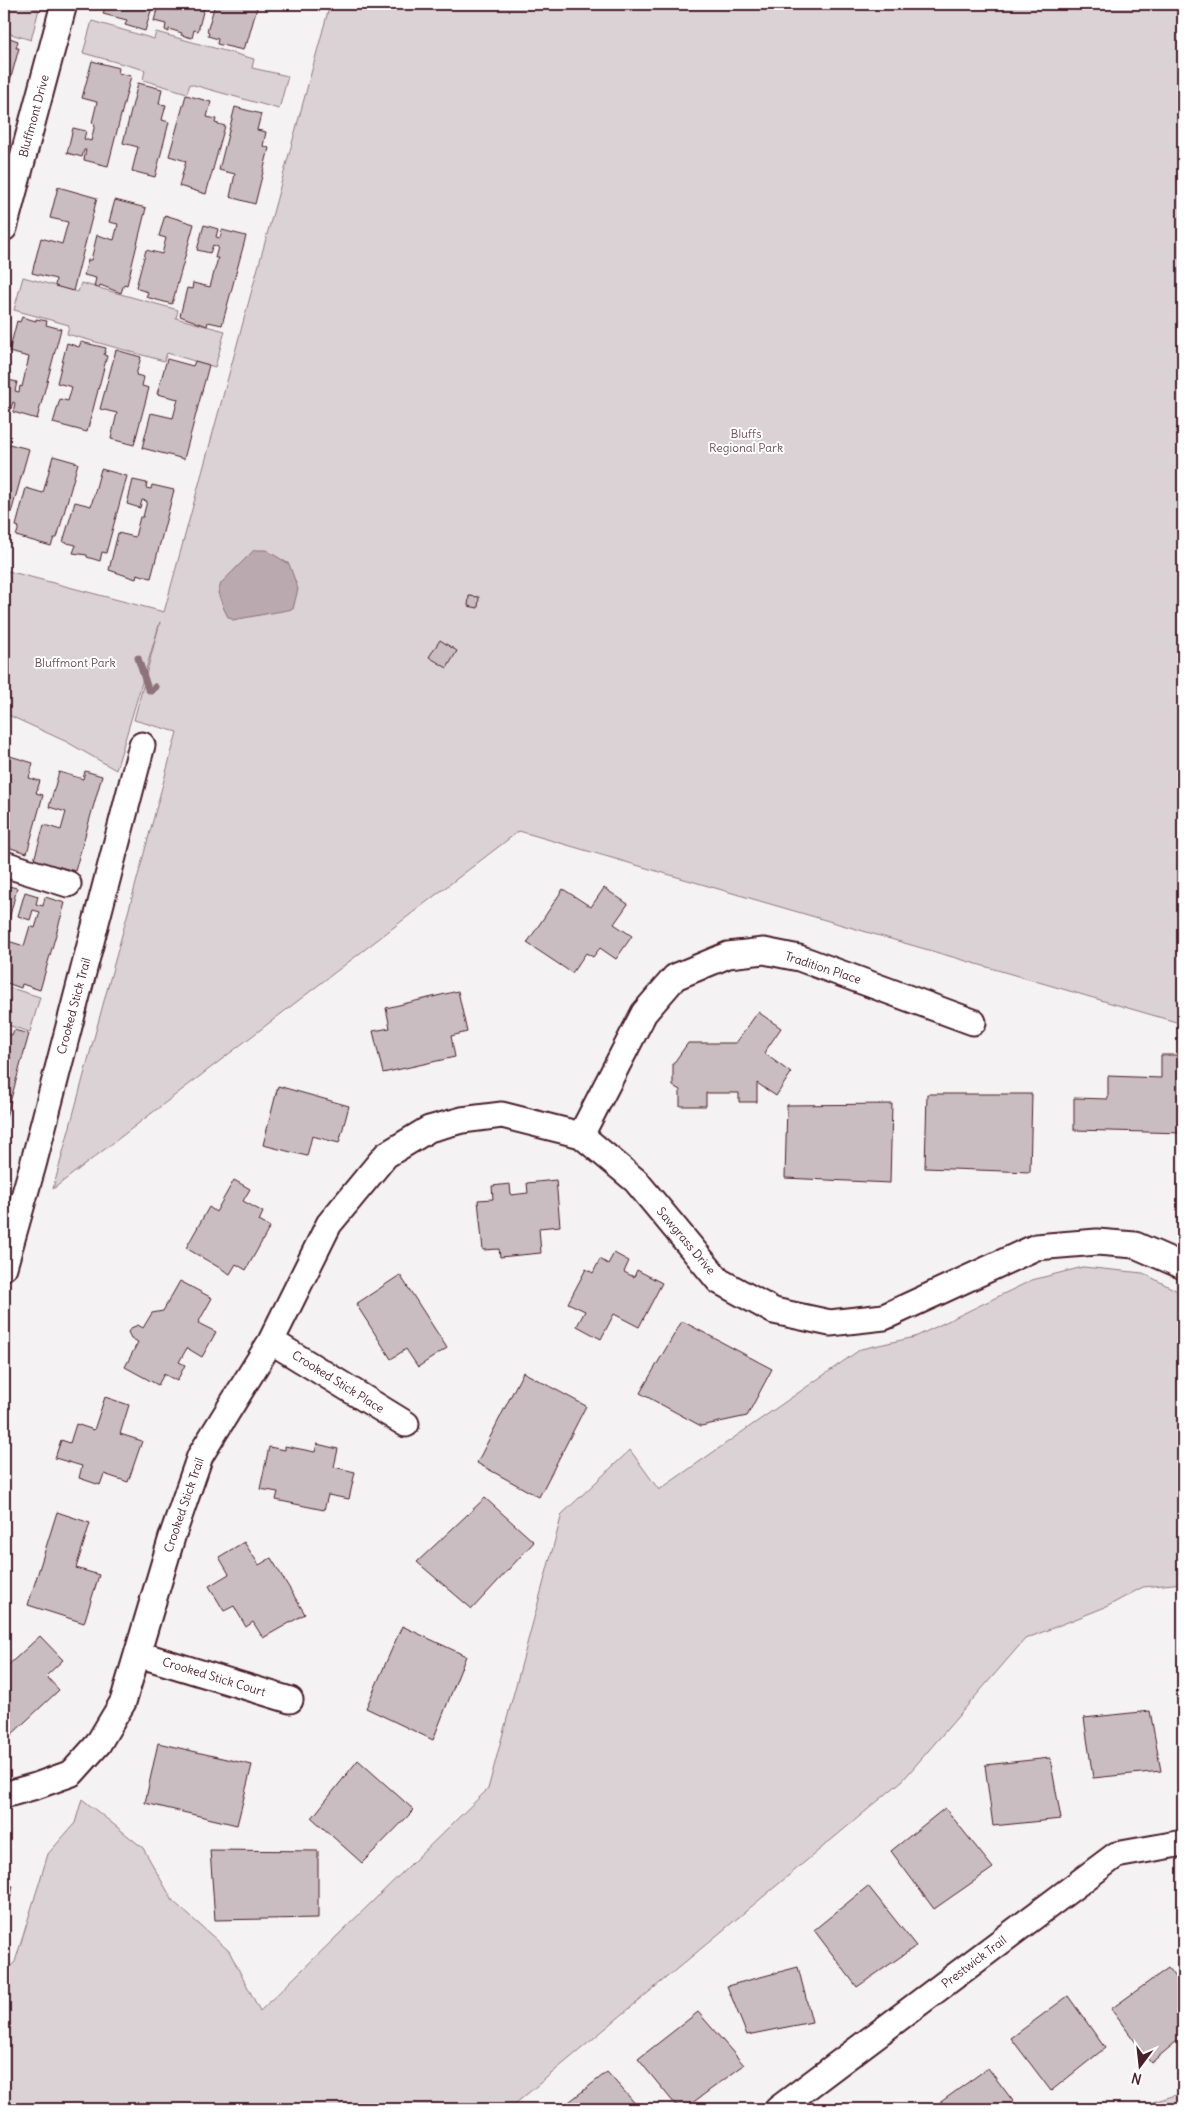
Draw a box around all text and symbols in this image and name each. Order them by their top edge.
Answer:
street label: Bluffmont Drive [15,73,52,159]
park label: Bluffs Regional Park [709,426,783,455]
park label: Bluffmont Park [34,655,116,670]
street label: Tradition Place [783,948,863,987]
street label: Crooked Stick Trail [53,956,94,1056]
street label: Sawgrass Drive [654,1204,719,1277]
street label: Crooked Stick Place [289,1347,387,1416]
street label: Crooked Stick Trail [160,1455,207,1554]
street label: Crooked Stick Court [161,1654,268,1699]
street label: Prestwick Trail [938,1932,1009,1991]
north arrow [1114,2040,1164,2090]
text: N [1130,2069,1144,2089]

